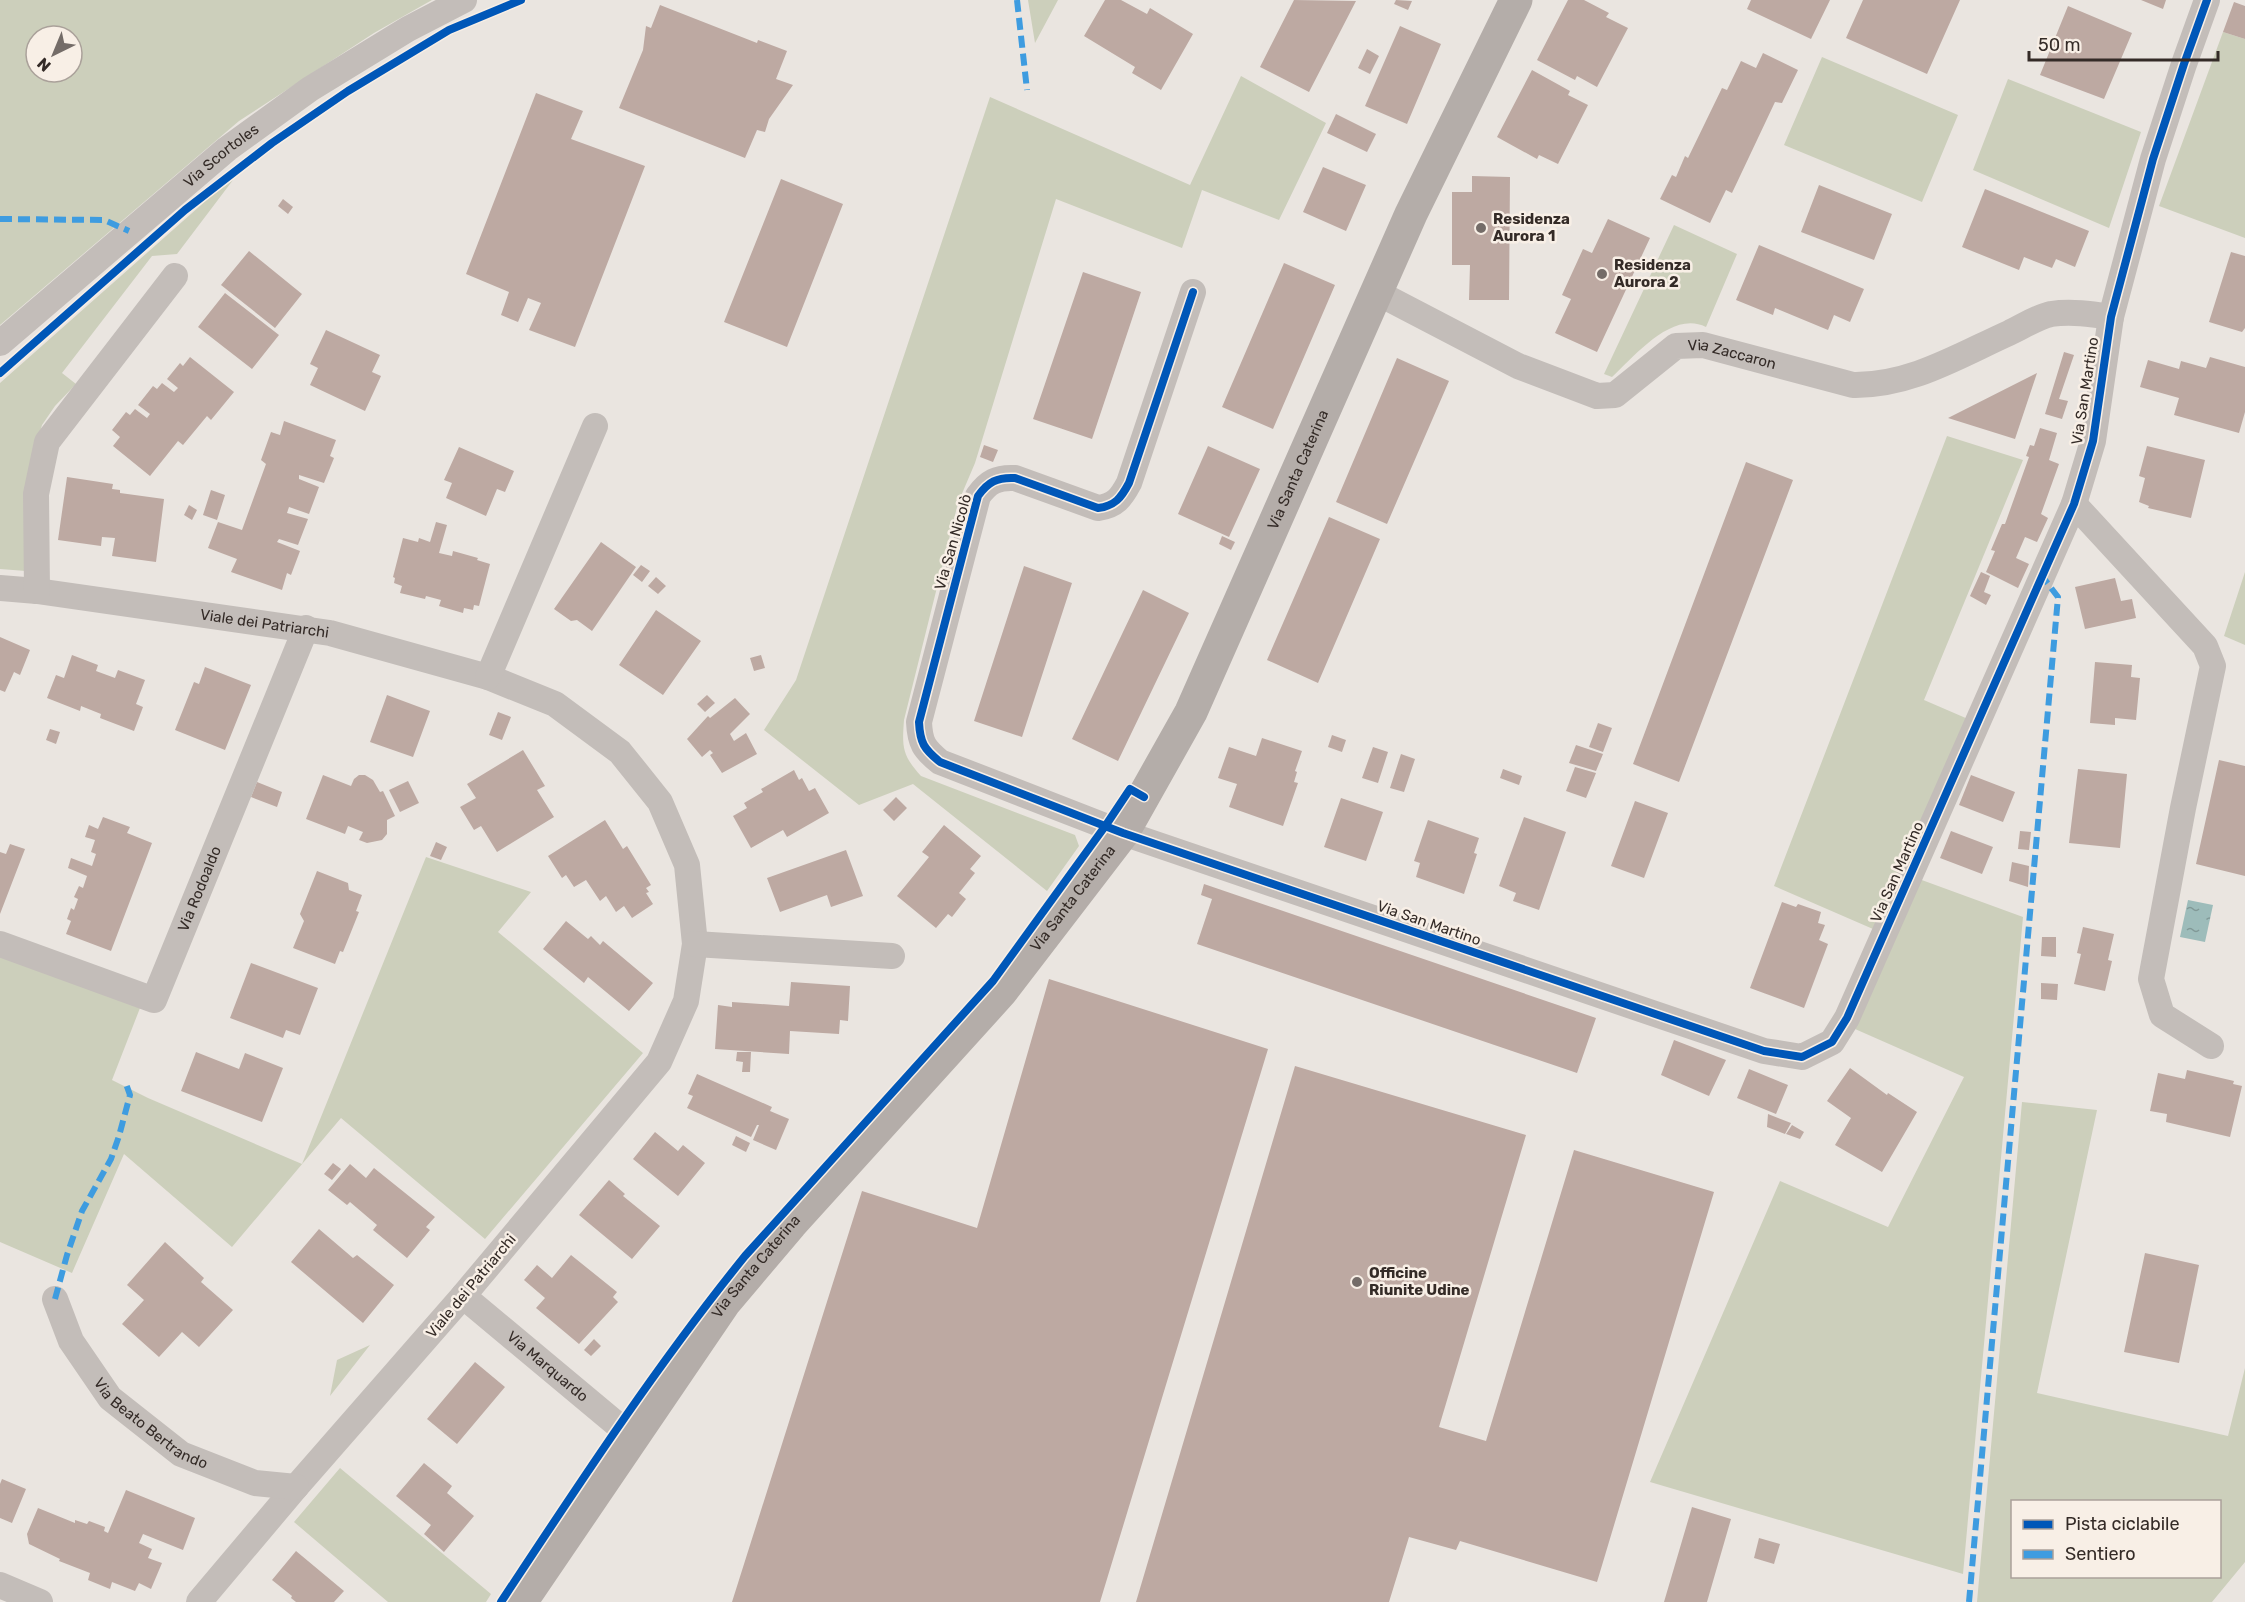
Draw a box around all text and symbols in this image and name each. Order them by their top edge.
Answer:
north arrow [24,24,84,84]
scale bar [2029,24,2218,62]
text: 50 m [2038,34,2081,56]
text: N [33,54,55,75]
street label: Via Scortoles [180,120,263,191]
place label: Residenza Aurora 1 [1493,210,1570,245]
marker: Residenza Aurora 1 [1474,221,1488,235]
place label: Residenza Aurora 2 [1614,256,1691,291]
marker: Residenza Aurora 2 [1595,267,1609,281]
street label: Via Zaccaron [1687,336,1778,373]
street label: Via San Martino [2068,336,2102,446]
street label: Via Santa Caterina [1264,407,1332,532]
street label: Via San Nicolò [931,492,975,592]
street label: Viale dei Patriarchi [199,605,330,642]
street label: Via San Martino [1867,819,1927,925]
street label: Via Santa Caterina [1026,842,1119,955]
street label: Via Rodoaldo [174,843,225,934]
street label: Via San Martino [1375,897,1483,949]
street label: Via Santa Caterina [708,1211,804,1321]
street label: Viale dei Patriarchi [422,1230,520,1342]
place label: Officine Riunite Udine [1369,1264,1470,1299]
marker: Officine Riunite Udine [1350,1275,1364,1289]
street label: Via Marquardo [503,1327,592,1406]
street label: Via Beato Bertrando [90,1374,210,1473]
legend [2011,1500,2221,1578]
text: Pista ciclabile [2065,1513,2180,1535]
text: Sentiero [2065,1543,2136,1565]

